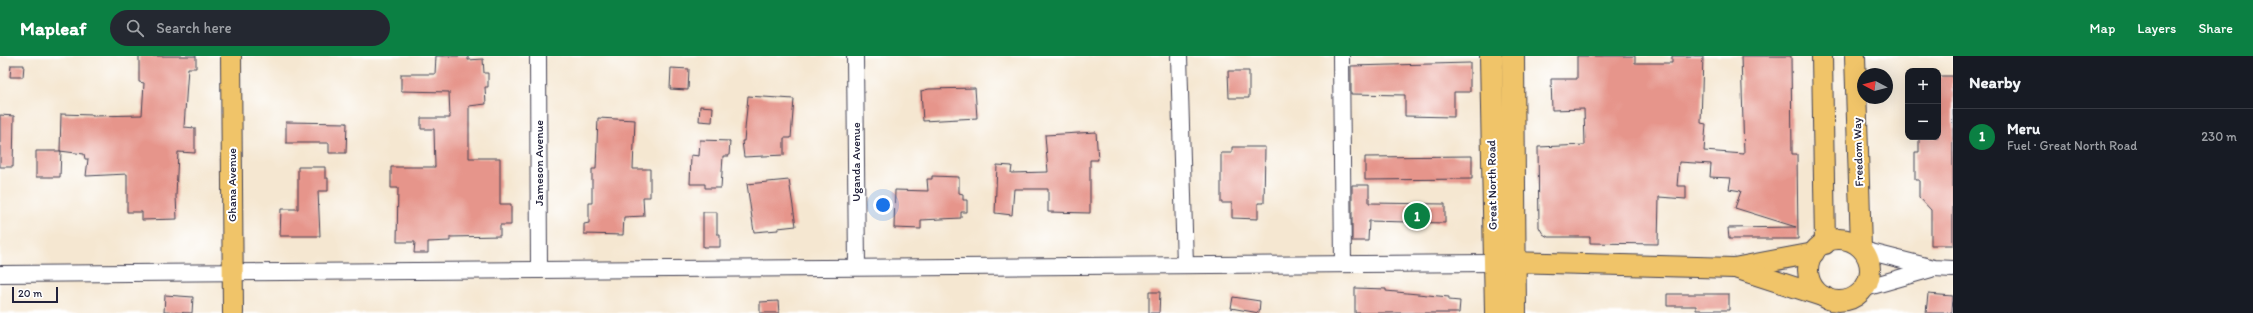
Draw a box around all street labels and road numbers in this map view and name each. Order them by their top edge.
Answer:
street label: Freedom Way [1850,117,1866,187]
street label: Jameson Avenue [532,120,546,206]
street label: Uganda Avenue [849,122,863,202]
street label: Great North Road [1484,139,1500,230]
street label: Ghana Avenue [225,148,239,222]

